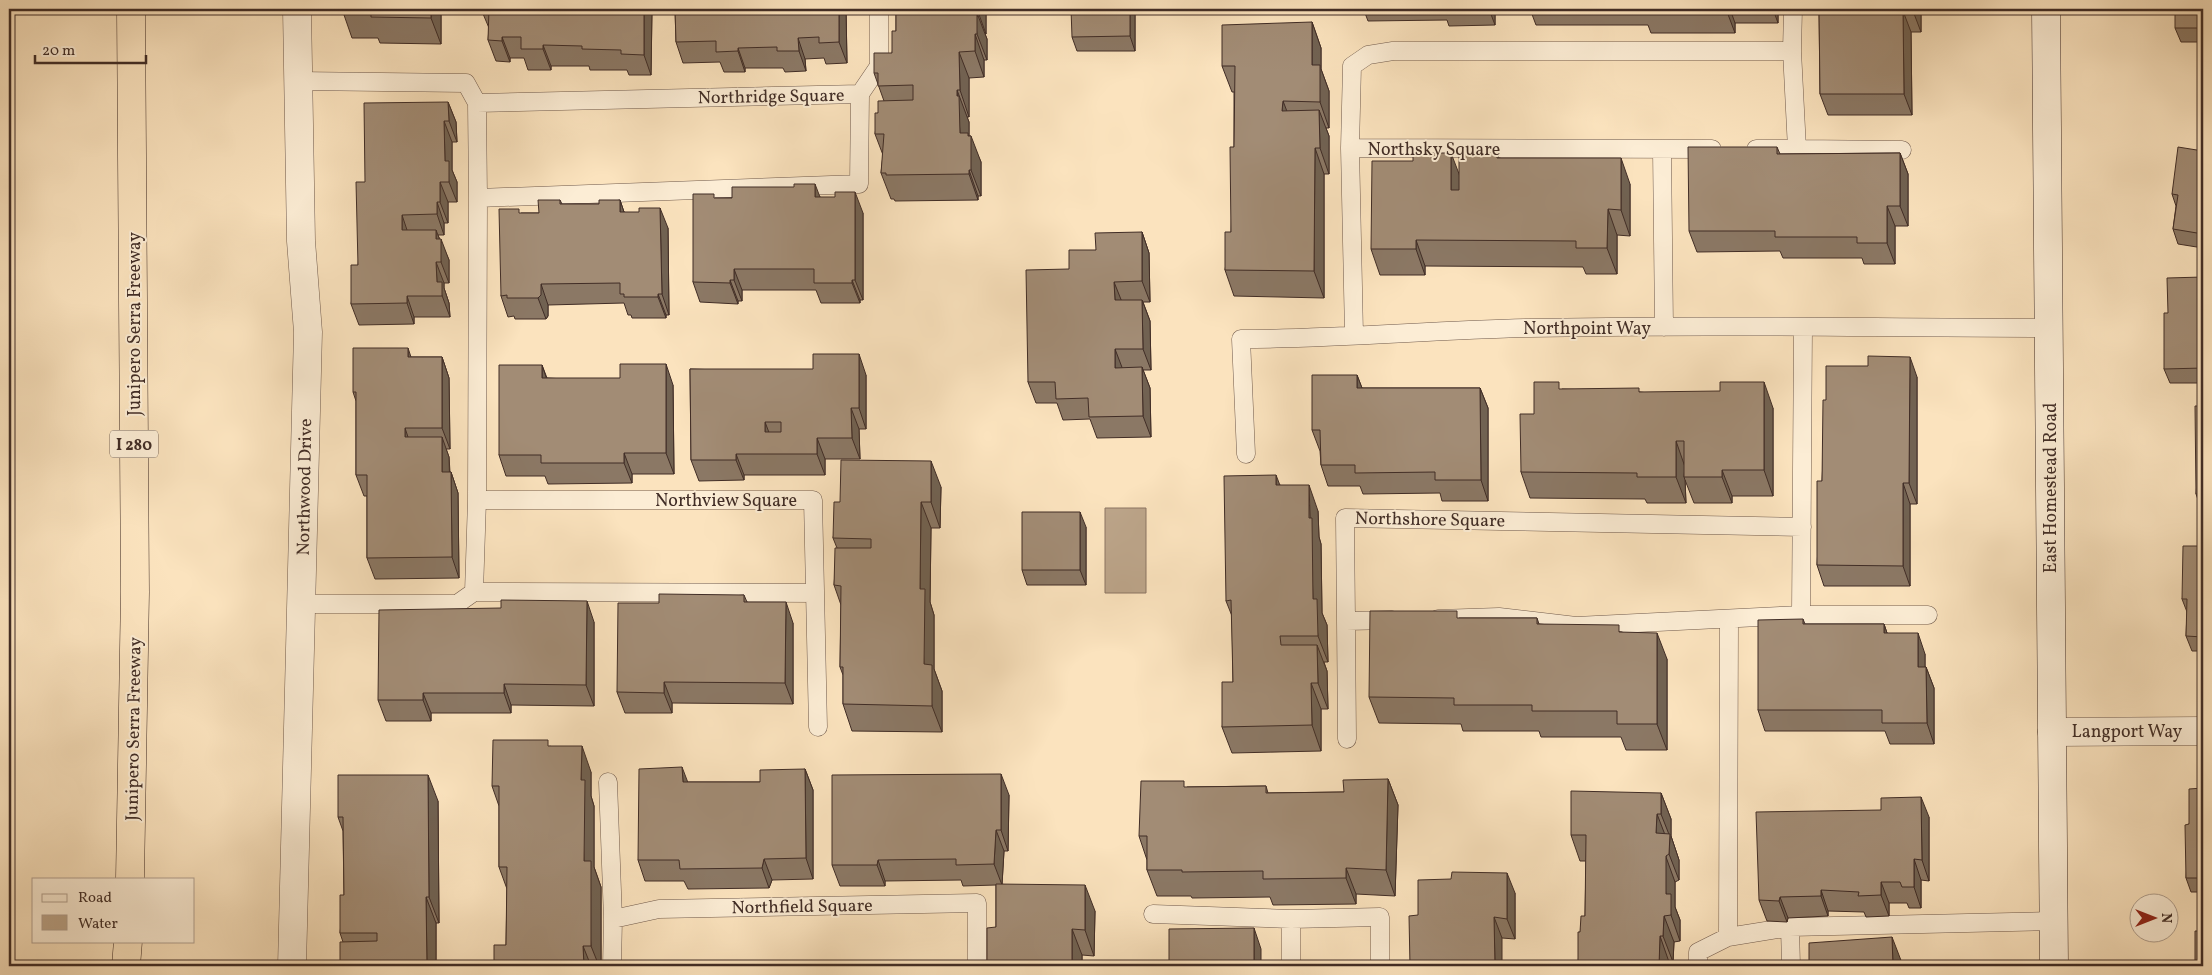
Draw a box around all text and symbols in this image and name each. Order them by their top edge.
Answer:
scale bar [35,32,146,64]
text: 20 m [42,41,75,62]
street label: Northridge Square [697,84,845,111]
street label: Northsky Square [1368,138,1500,163]
street label: Junipero Serra Freeway [123,232,148,416]
street label: Northpoint Way [1523,317,1651,342]
street label: East Homestead Road [2039,403,2064,573]
street label: Northwood Drive [292,418,319,556]
road number: I 280 [110,430,158,458]
street label: Northview Square [655,489,797,514]
street label: Northshore Square [1355,507,1505,534]
street label: Junipero Serra Freeway [120,637,149,821]
street label: Langport Way [2072,720,2183,745]
legend [32,878,195,942]
text: Road [78,888,112,909]
north arrow [2130,892,2180,942]
street label: Northfield Square [731,894,873,921]
text: N [2156,913,2175,923]
text: Water [78,914,118,935]

